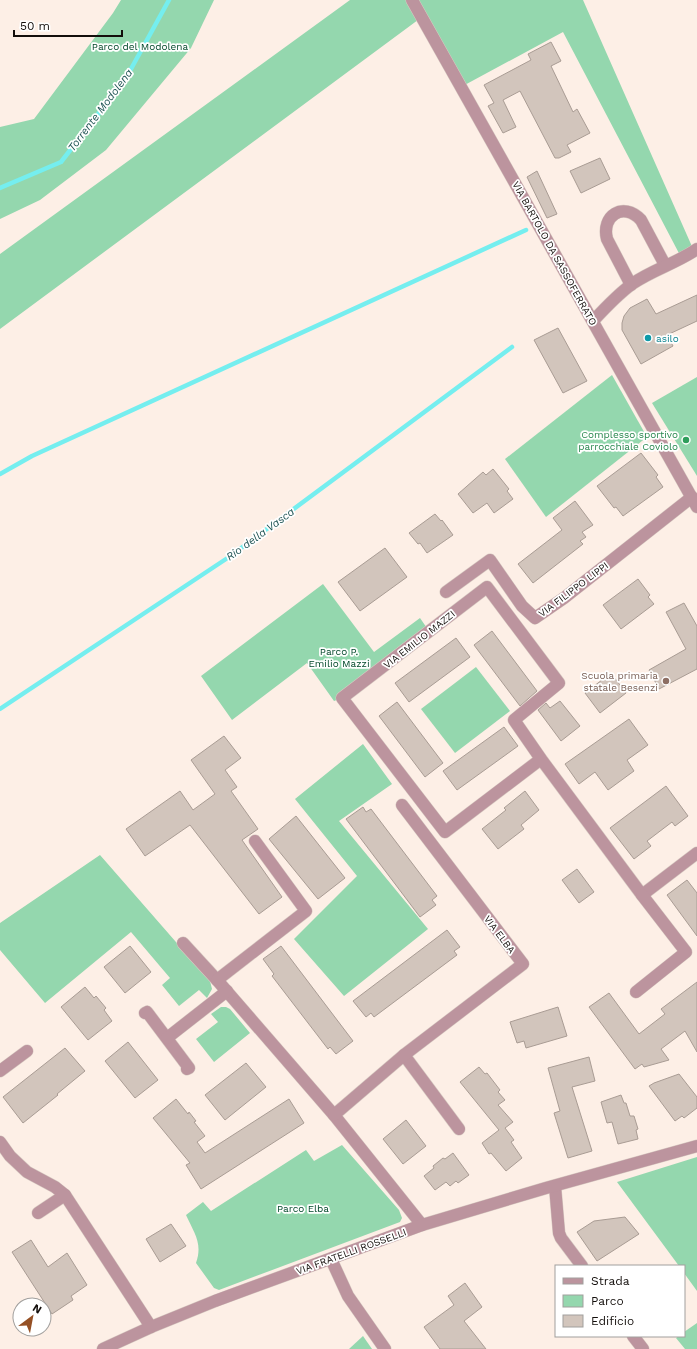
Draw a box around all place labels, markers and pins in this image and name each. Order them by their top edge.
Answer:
marker: asilo [643,333,653,343]
place label: asilo [656,333,679,344]
place label: Complesso sportivo parrocchiale Coviolo [578,429,678,452]
marker: Complesso sportivo parrocchiale Coviolo [681,435,691,445]
place label: Scuola primaria statale Besenzi [581,670,658,693]
marker: Scuola primaria statale Besenzi [661,676,671,686]

